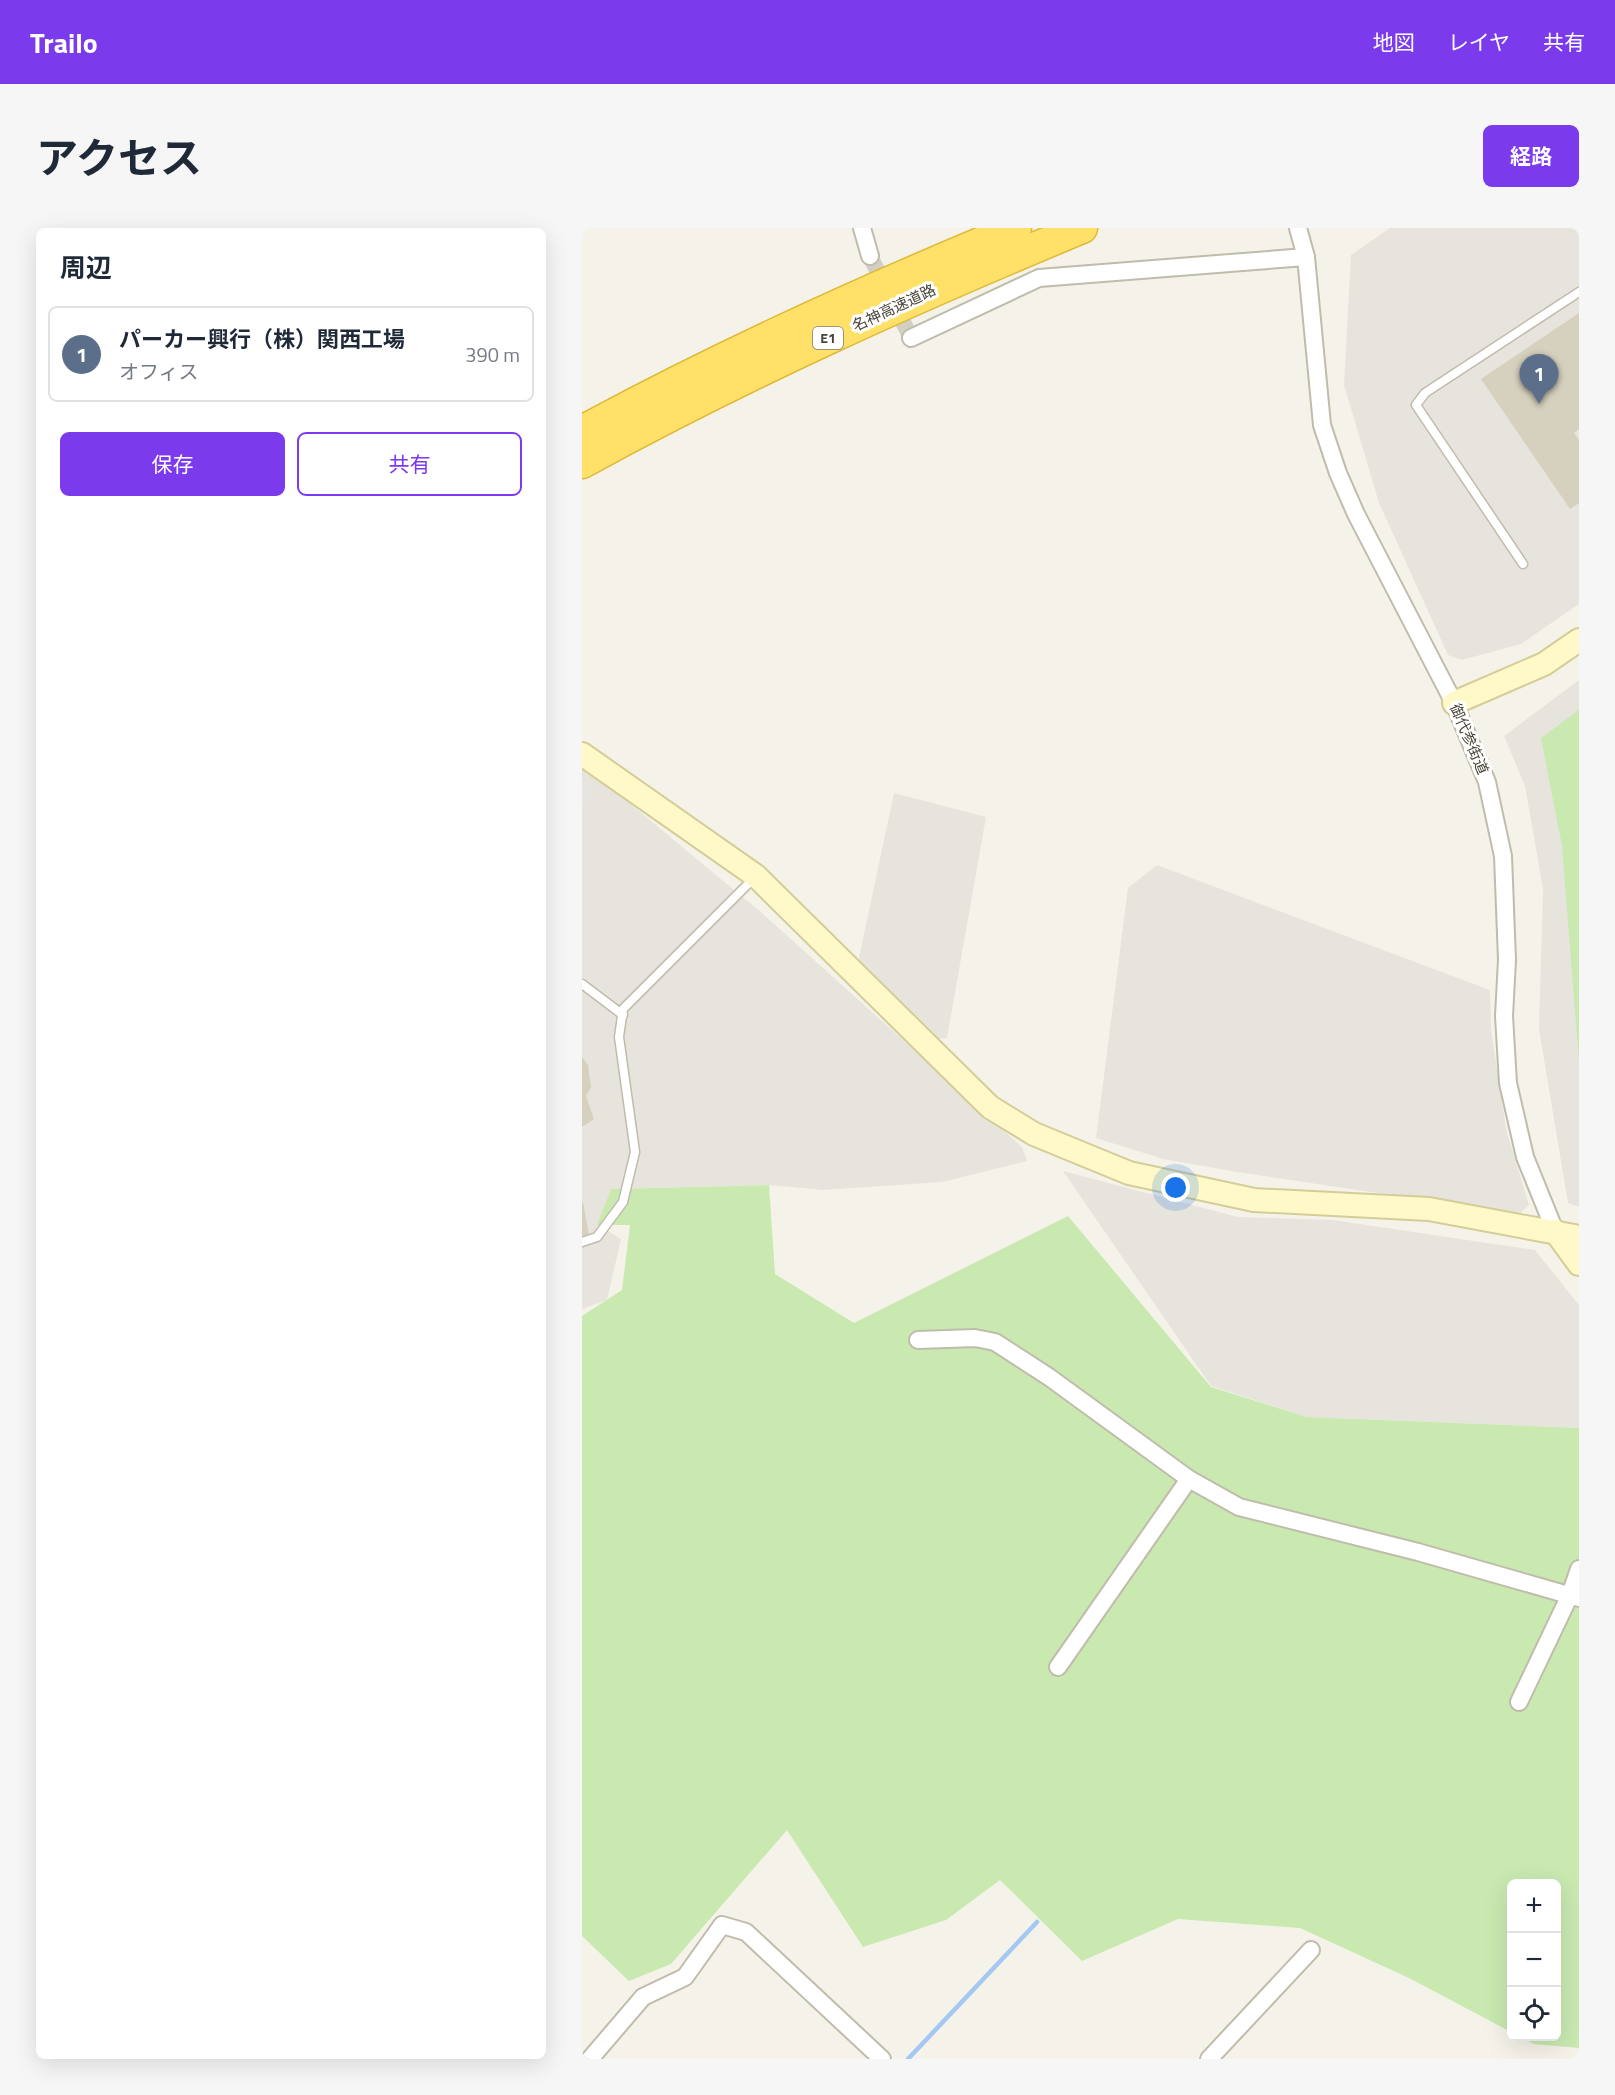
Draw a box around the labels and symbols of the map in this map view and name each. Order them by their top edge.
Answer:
street label: 名神高速道路 [848,278,939,337]
road number: E1 [813,327,843,349]
pin: 1 [1520,354,1558,404]
street label: 御代参街道 [1444,700,1495,778]
your location [1161,1173,1190,1202]

